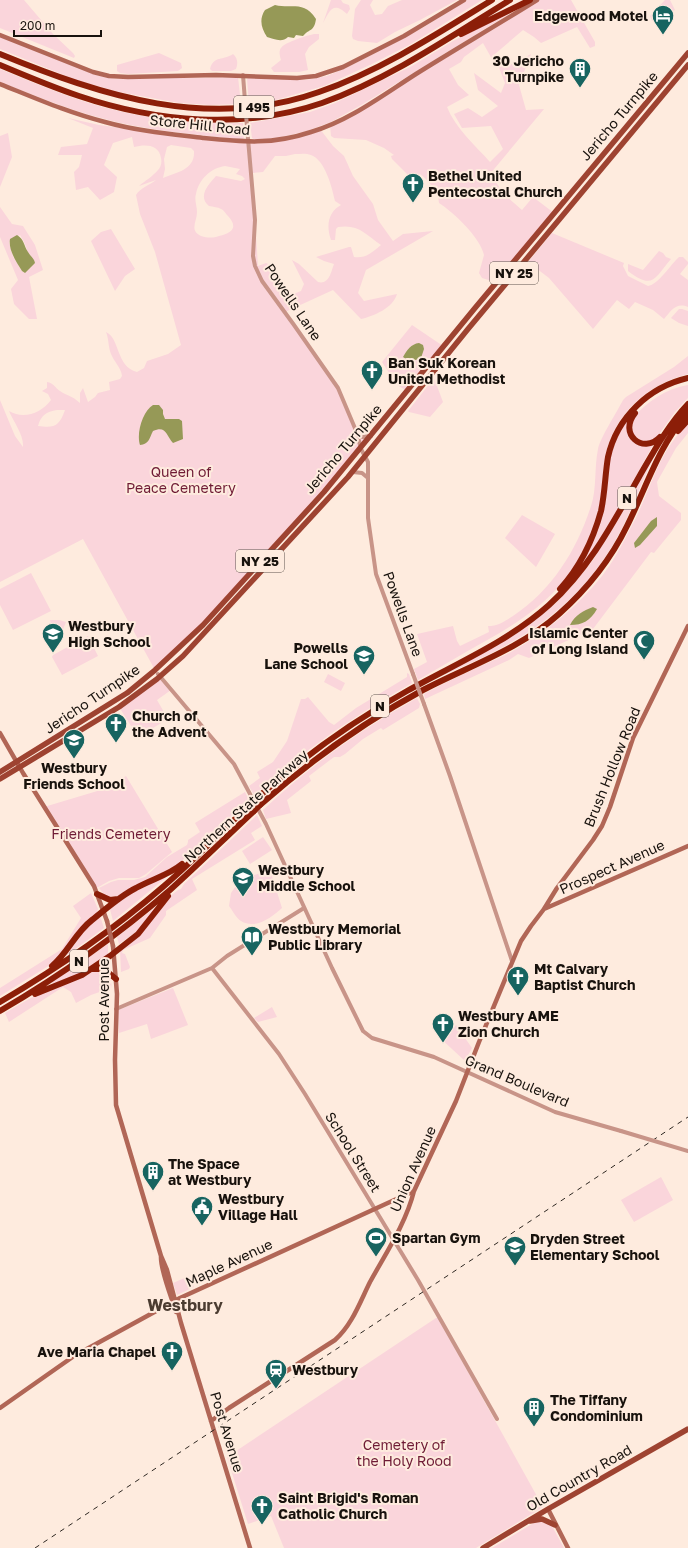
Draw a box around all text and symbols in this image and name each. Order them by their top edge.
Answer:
hotel icon: Edgewood Motel [650,3,676,36]
place label: Edgewood Motel [534,7,648,24]
scale bar [14,12,101,38]
text: 200 m [20,18,55,33]
place label: 30 Jericho Turnpike [492,52,564,85]
building icon: 30 Jericho Turnpike [567,56,593,89]
street label: Jericho Turnpike [576,68,661,164]
road number: I 495 [234,96,274,118]
street label: Store Hill Road [149,111,251,138]
place label: Bethel United Pentecostal Church [428,167,562,200]
church icon: Bethel United Pentecostal Church [400,171,426,204]
street label: Powells Lane [261,260,325,343]
road number: NY 25 [490,262,538,284]
place label: Ban Suk Korean United Methodist [388,354,506,387]
church icon: Ban Suk Korean United Methodist [359,358,385,391]
street label: Jericho Turnpike [300,401,385,497]
park label: Queen of Peace Cemetery [126,463,236,496]
road number: N [618,487,636,509]
road number: NY 25 [236,550,284,572]
street label: Powells Lane [380,569,427,659]
place label: Westbury High School [68,617,151,650]
school or university icon: Westbury High School [40,621,66,654]
place label: Islamic Center of Long Island [529,624,629,657]
mosque icon: Islamic Center of Long Island [631,628,657,661]
place label: Powells Lane School [264,639,348,672]
school or university icon: Powells Lane School [351,643,377,676]
street label: Jericho Turnpike [41,660,143,737]
road number: N [371,695,389,717]
street label: Brush Hollow Road [580,704,643,829]
place label: Church of the Advent [132,707,207,740]
church icon: Church of the Advent [103,711,129,744]
school or university icon: Westbury Friends School [61,727,87,760]
street label: Northern State Parkway [180,745,311,866]
place label: Westbury Friends School [23,759,125,792]
park label: Friends Cemetery [51,825,171,842]
street label: Prospect Avenue [557,836,667,897]
place label: Westbury Middle School [258,861,356,894]
school or university icon: Westbury Middle School [230,865,256,898]
place label: Westbury Memorial Public Library [268,920,401,953]
library icon: Westbury Memorial Public Library [239,924,265,957]
road number: N [70,950,88,972]
street label: Post Avenue [95,958,112,1042]
place label: Mt Calvary Baptist Church [534,960,635,993]
church icon: Mt Calvary Baptist Church [505,964,531,997]
place label: Westbury AME Zion Church [458,1007,559,1040]
church icon: Westbury AME Zion Church [430,1011,456,1044]
street label: Grand Boulevard [463,1051,572,1110]
street label: School Street [322,1108,385,1195]
street label: Union Avenue [386,1123,439,1215]
place label: The Space at Westbury [168,1155,252,1188]
building icon: The Space at Westbury [140,1159,166,1192]
place label: Westbury Village Hall [218,1190,298,1223]
public building icon: Westbury Village Hall [189,1194,215,1227]
sports icon: Spartan Gym [363,1225,389,1258]
place label: Spartan Gym [392,1229,480,1246]
place label: Dryden Street Elementary School [530,1230,660,1263]
school or university icon: Dryden Street Elementary School [502,1234,528,1267]
street label: Maple Avenue [183,1235,275,1290]
district label: Westbury [147,1295,223,1315]
church icon: Ave Maria Chapel [159,1339,185,1372]
place label: Ave Maria Chapel [37,1343,156,1360]
station icon: Westbury [263,1357,289,1390]
place label: Westbury [292,1361,359,1378]
street label: Post Avenue [207,1390,248,1474]
place label: The Tiffany Condominium [550,1391,643,1424]
building icon: The Tiffany Condominium [521,1395,547,1428]
park label: Cemetery of the Holy Rood [356,1436,452,1469]
street label: Old Country Road [523,1441,634,1515]
place label: Saint Brigid's Roman Catholic Church [278,1489,419,1522]
church icon: Saint Brigid's Roman Catholic Church [249,1493,275,1526]

